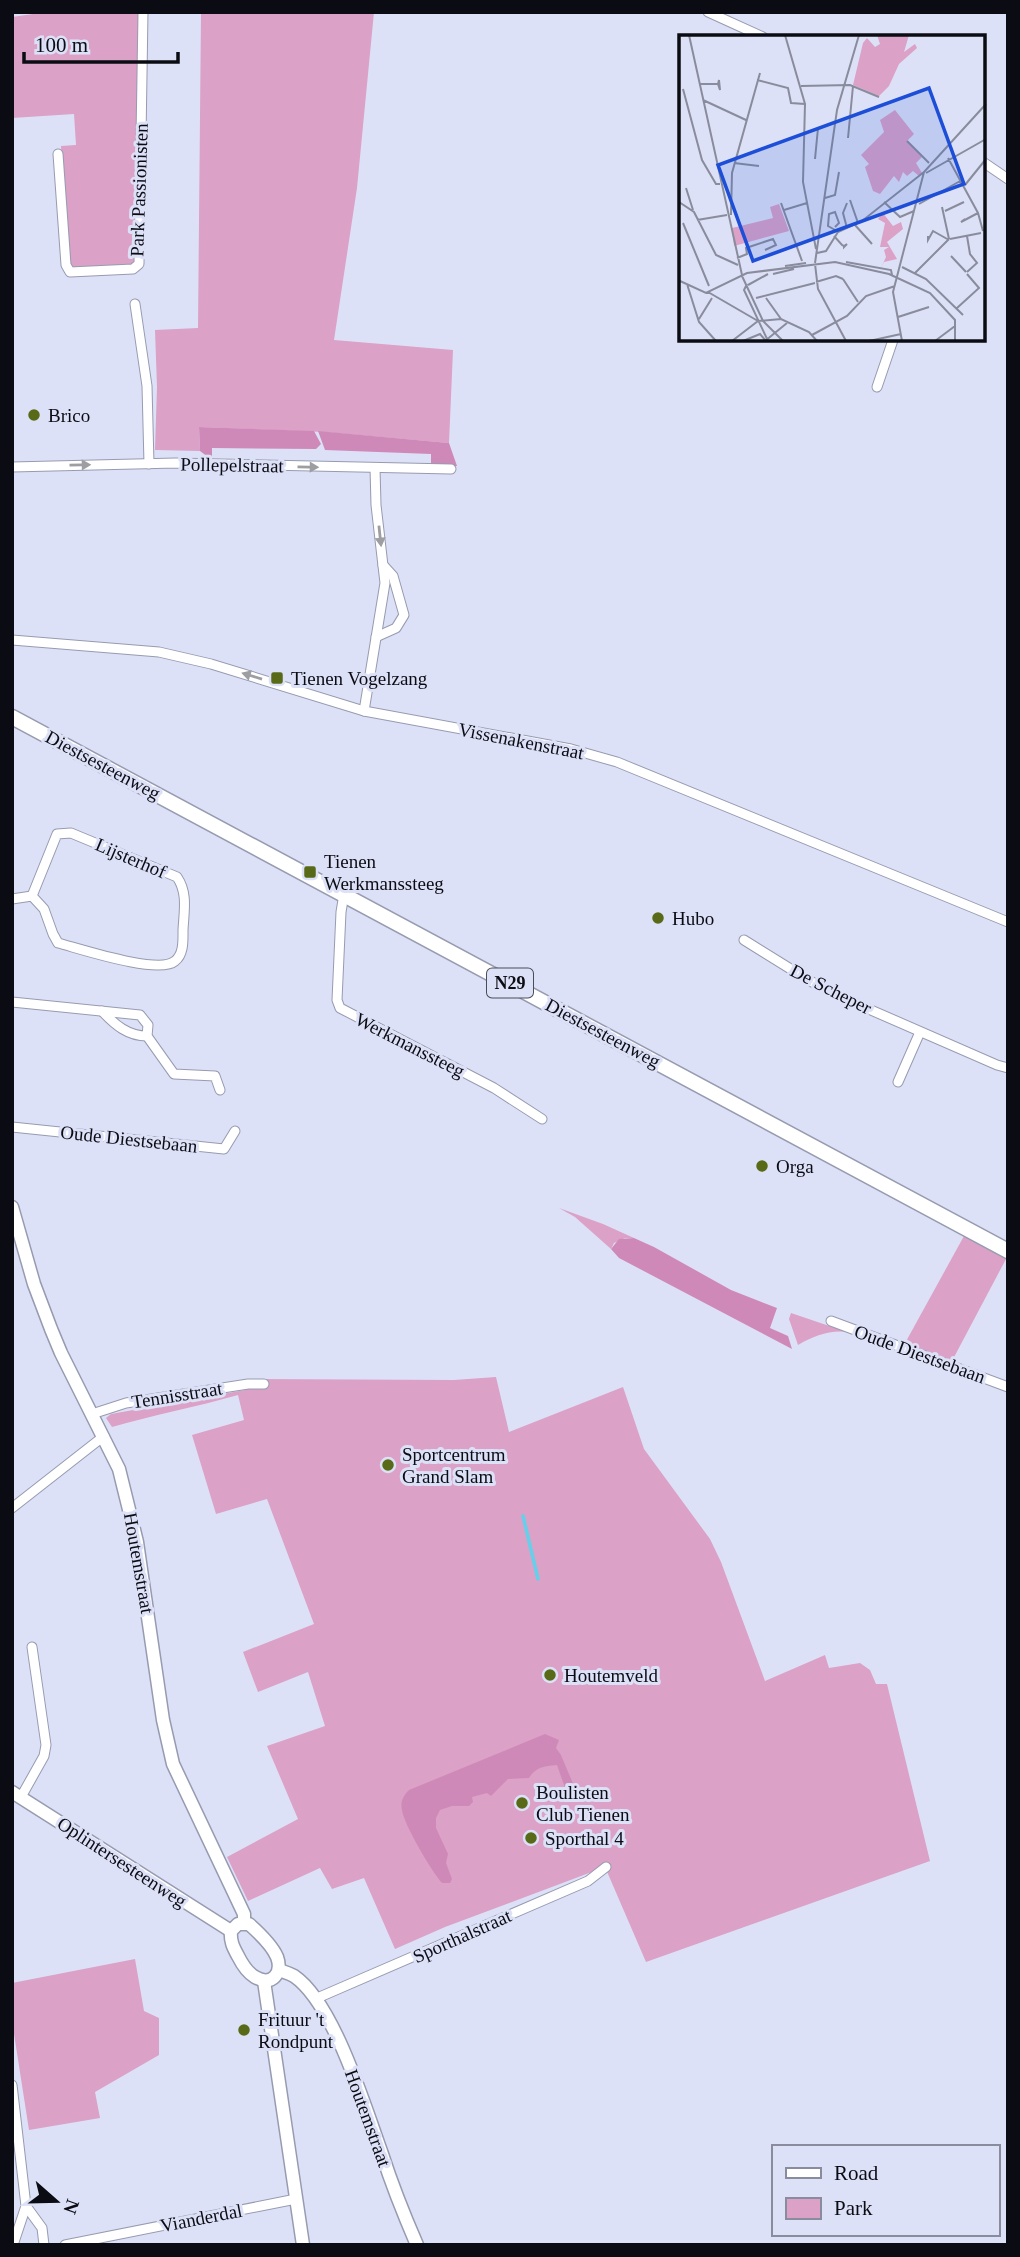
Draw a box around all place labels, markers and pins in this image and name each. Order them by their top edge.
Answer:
place label: Brico [48,405,90,426]
marker: Brico [26,407,42,423]
place label: Tienen Vogelzang [291,668,428,689]
marker: Tienen Vogelzang [269,670,285,686]
place label: Tienen Werkmanssteeg [324,851,444,894]
marker: Tienen Werkmanssteeg [302,864,318,880]
place label: Hubo [672,908,714,929]
marker: Hubo [650,910,666,926]
place label: Orga [776,1156,814,1177]
marker: Orga [754,1158,770,1174]
place label: Sportcentrum Grand Slam [402,1444,506,1487]
marker: Sportcentrum Grand Slam [380,1457,396,1473]
place label: Houtemveld [564,1665,658,1686]
marker: Houtemveld [542,1667,558,1683]
place label: Boulisten Club Tienen [536,1782,630,1825]
marker: Boulisten Club Tienen [514,1795,530,1811]
place label: Sporthal 4 [545,1828,624,1849]
marker: Sporthal 4 [523,1830,539,1846]
place label: Frituur 't Rondpunt [258,2009,334,2052]
marker: Frituur 't Rondpunt [236,2022,252,2038]

